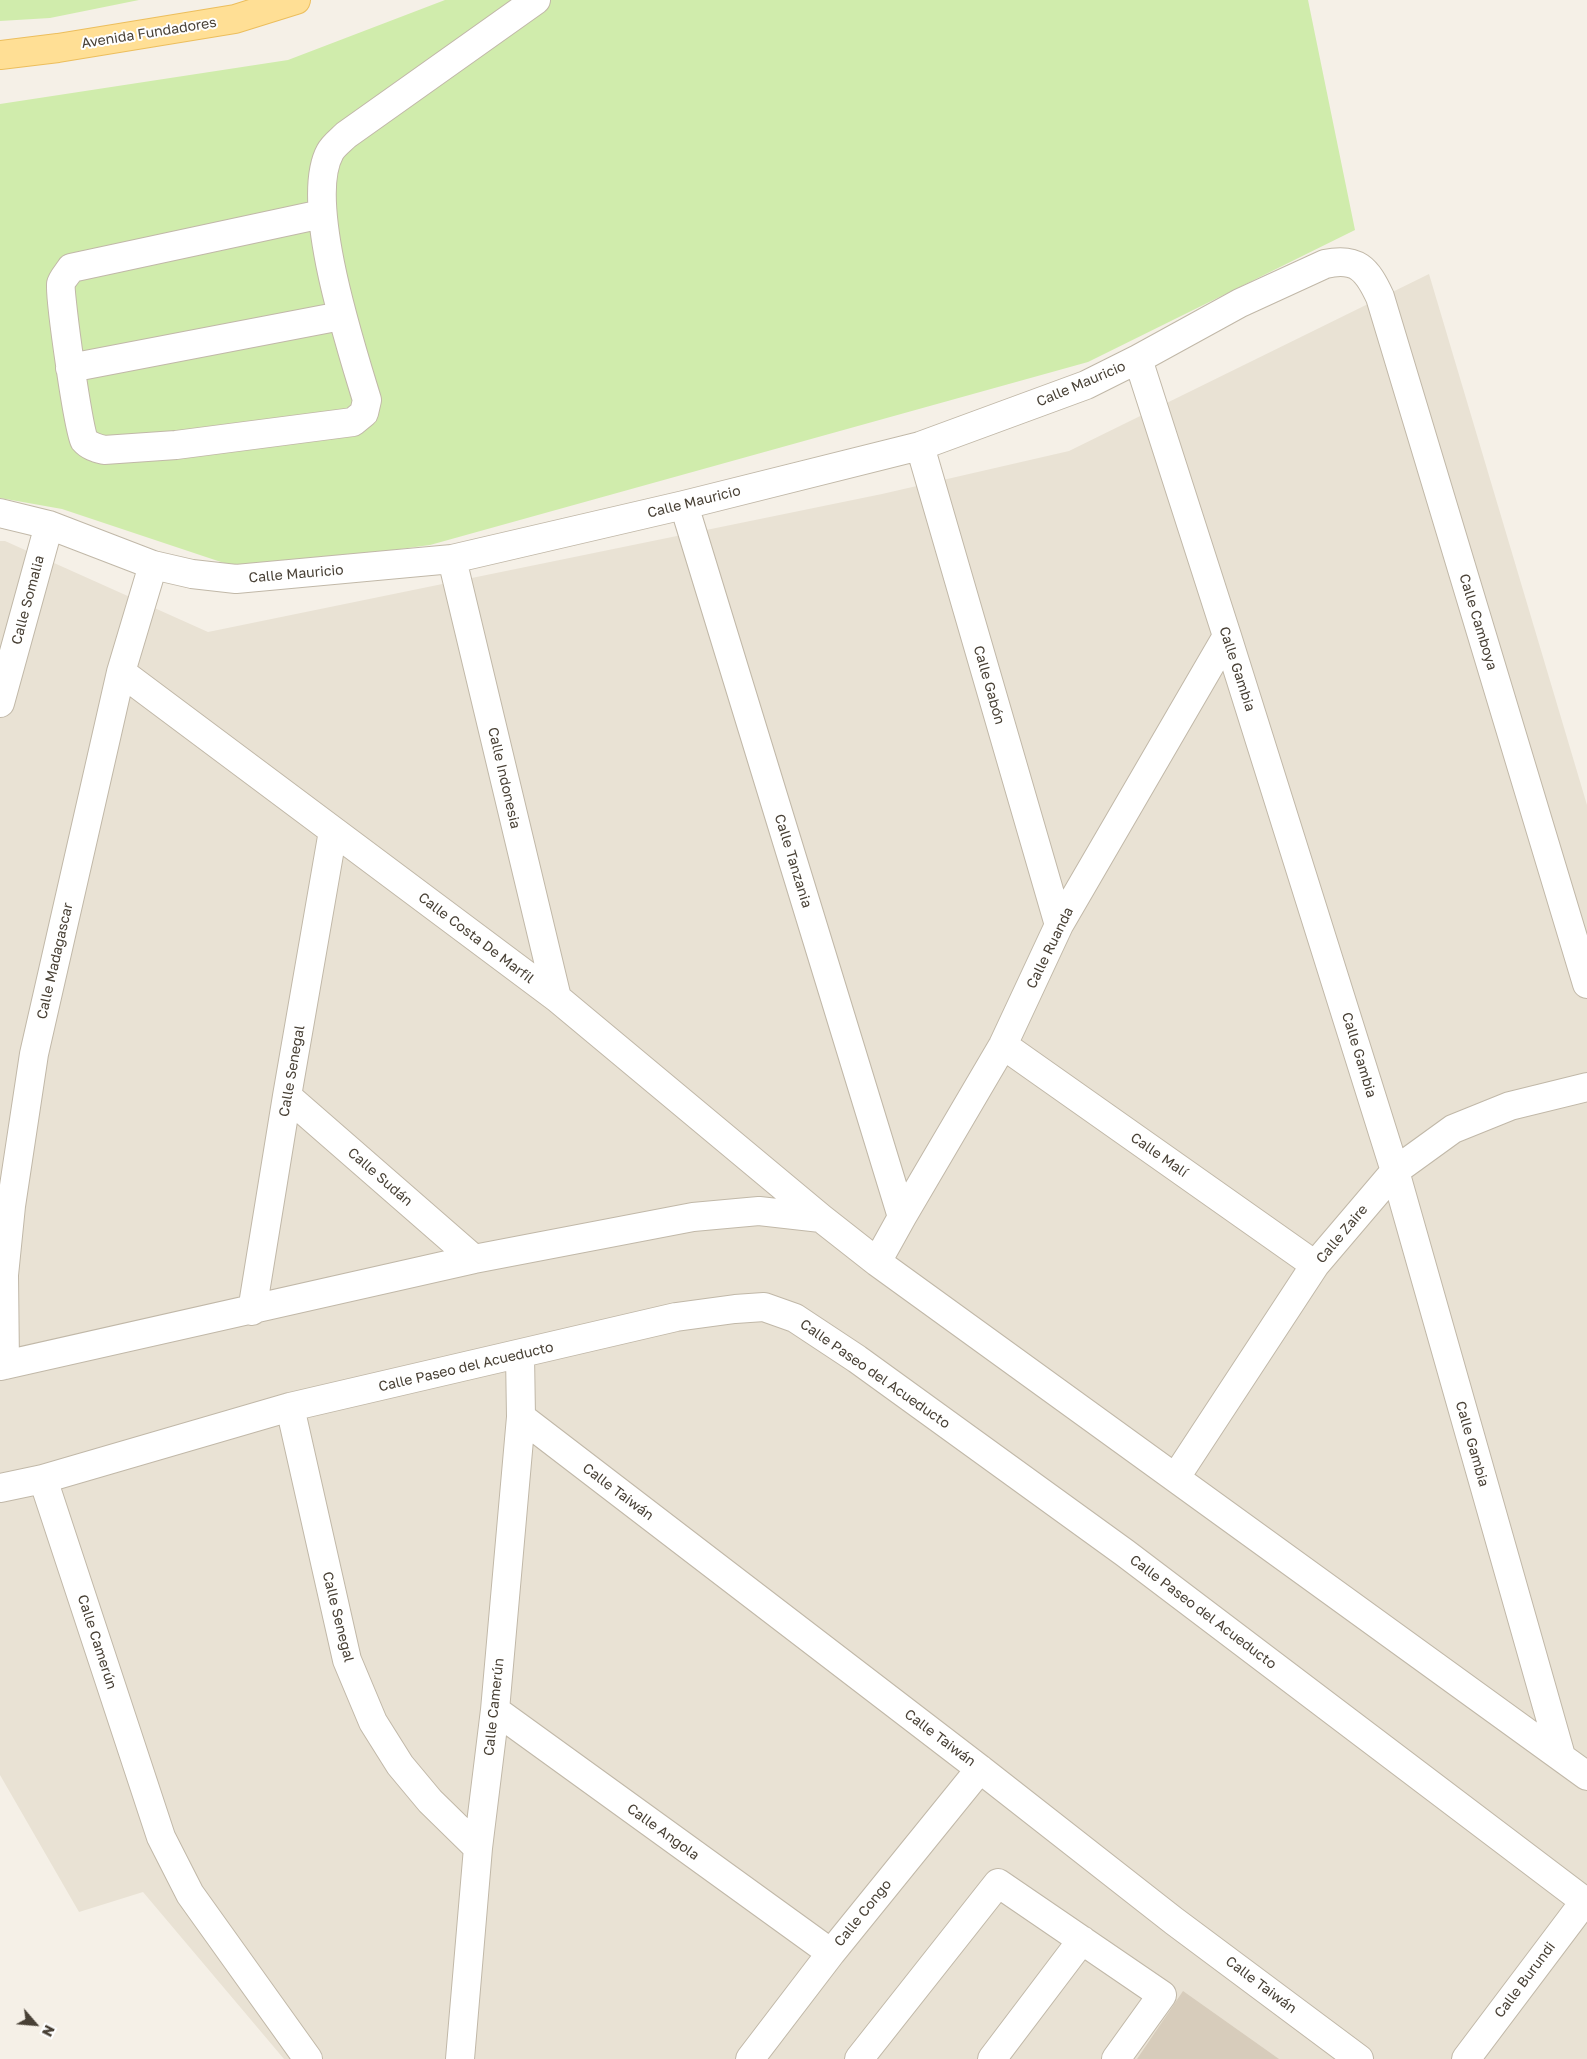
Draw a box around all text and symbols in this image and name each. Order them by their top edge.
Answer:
street label: Avenida Fundadores [80,14,218,52]
street label: Calle Mauricio [1034,358,1128,410]
street label: Calle Mauricio [646,482,742,522]
street label: Calle Somalia [8,554,48,646]
street label: Calle Mauricio [248,561,344,587]
street label: Calle Camboya [1455,572,1501,672]
street label: Calle Gambia [1215,624,1259,714]
street label: Calle Gabón [970,644,1008,726]
street label: Calle Indonesia [484,726,524,830]
street label: Calle Tanzania [771,812,815,910]
street label: Calle Costa De Marfil [415,889,537,987]
street label: Calle Madagascar [33,901,77,1021]
street label: Calle Ruanda [1023,904,1077,992]
street label: Calle Gambia [1338,1010,1380,1100]
street label: Calle Senegal [276,1024,308,1118]
street label: Calle Malí [1127,1129,1191,1181]
street label: Calle Sudán [344,1144,416,1210]
street label: Calle Zaire [1313,1201,1371,1267]
street label: Calle Paseo del Acueducto [797,1316,953,1432]
street label: Calle Paseo del Acueducto [377,1339,555,1395]
street label: Calle Gambia [1452,1399,1492,1489]
street label: Calle Taiwán [579,1460,657,1524]
street label: Calle Paseo del Acueducto [1126,1551,1280,1673]
street label: Calle Senegal [319,1570,357,1664]
street label: Calle Camerún [74,1593,120,1691]
street label: Calle Camerún [481,1657,507,1757]
street label: Calle Taiwán [901,1706,979,1770]
street label: Calle Angola [624,1800,702,1864]
street label: Calle Congo [831,1876,895,1950]
street label: Calle Burundi [1491,1939,1559,2021]
street label: Calle Taiwán [1222,1953,1300,2017]
north arrow [10,1999,60,2049]
text: N [39,2022,59,2040]

